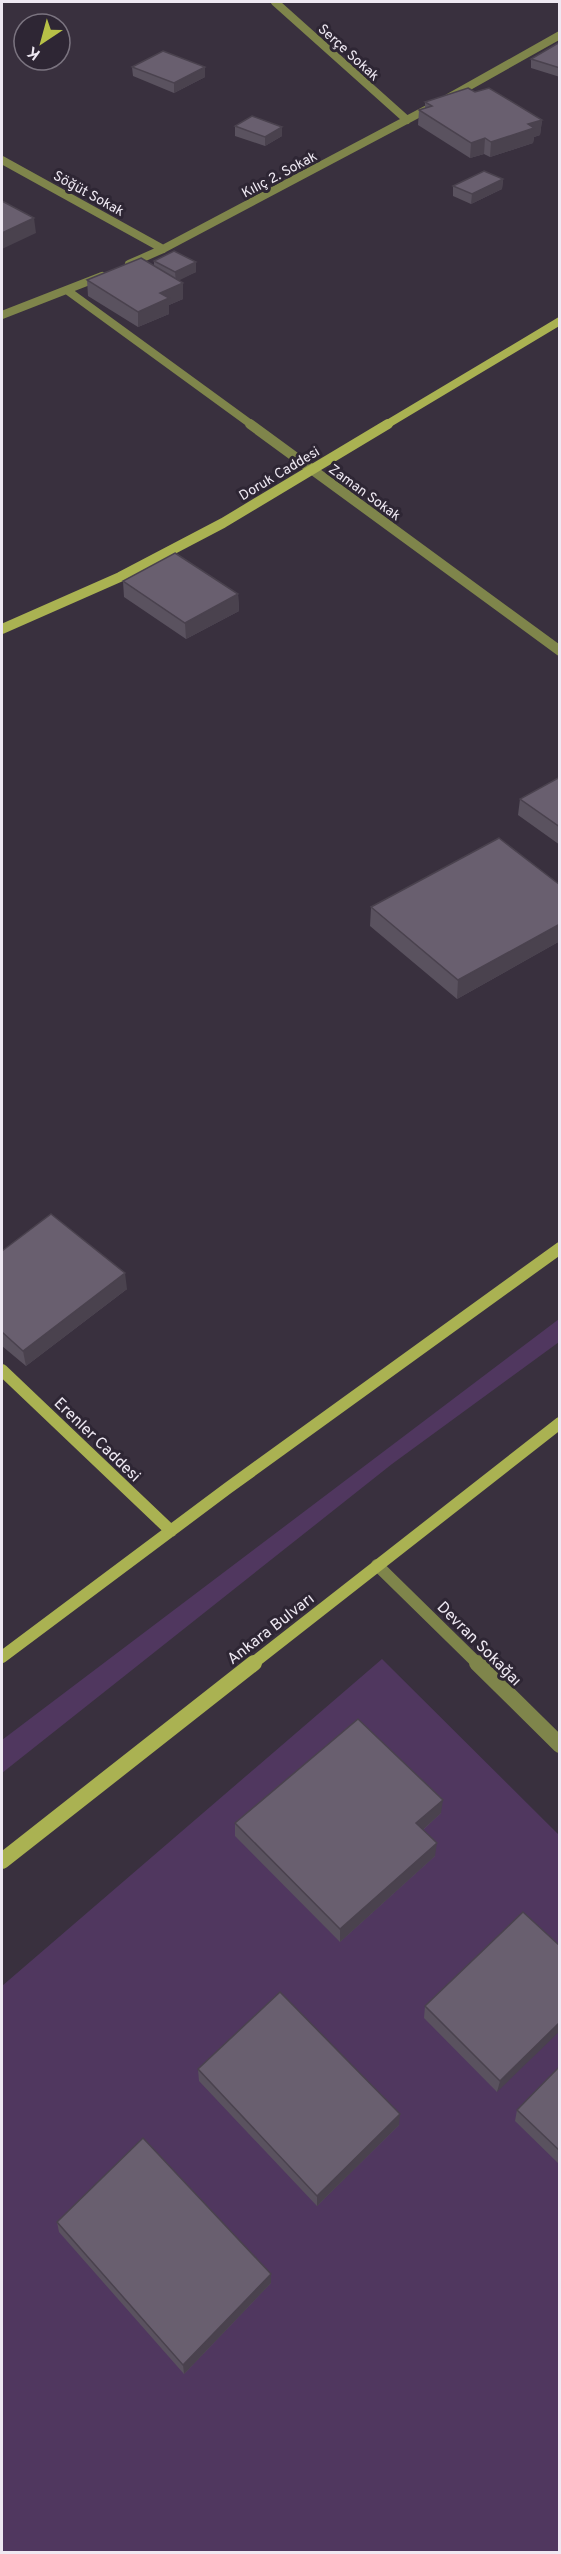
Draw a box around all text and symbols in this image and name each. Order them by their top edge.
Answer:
north arrow [12,12,72,72]
street label: Serçe Sokak [314,21,382,85]
text: K [24,41,45,64]
street label: Kılıç 2. Sokak [239,148,320,202]
street label: Söğüt Sokak [50,168,127,221]
street label: Doruk Caddesi [236,444,323,505]
street label: Zaman Sokak [325,461,404,525]
street label: Erenler Caddesi [49,1394,144,1487]
street label: Ankara Bulvarı [224,1589,319,1670]
street label: Devran Sokağaı [432,1598,525,1691]

